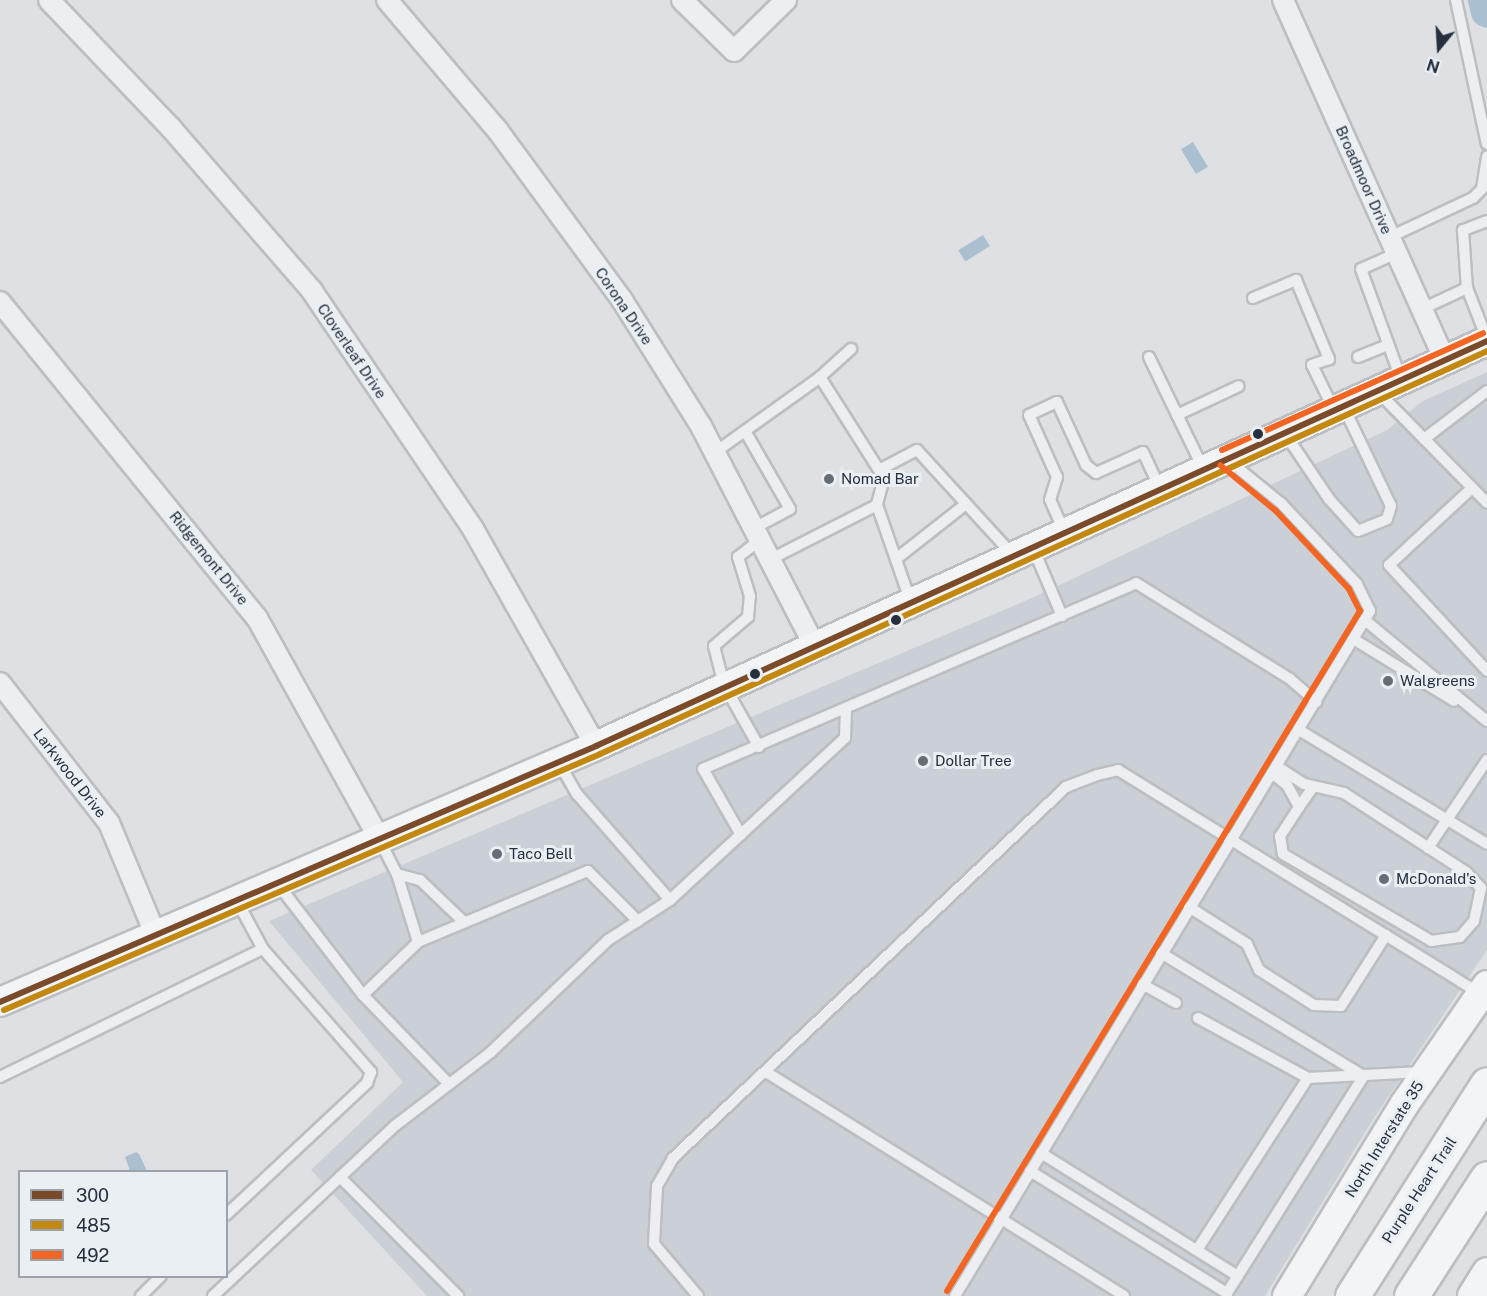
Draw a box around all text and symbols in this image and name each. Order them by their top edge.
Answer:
north arrow [1409,18,1469,78]
text: N [1424,55,1442,77]
street label: Broadmoor Drive [1332,123,1396,237]
street label: Corona Drive [592,264,656,348]
street label: Cloverleaf Drive [314,300,390,402]
unlabelled marker [1252,428,1264,440]
place label: Nomad Bar [841,470,919,488]
marker: Nomad Bar [822,472,836,486]
street label: Ridgemont Drive [166,507,252,609]
unlabelled marker [890,614,902,626]
unlabelled marker [749,668,761,680]
place label: Walgreens [1400,672,1475,690]
marker: Walgreens [1381,674,1395,688]
street label: Larkwood Drive [30,725,110,821]
place label: Dollar Tree [935,752,1012,770]
marker: Dollar Tree [916,754,930,768]
place label: Taco Bell [509,845,573,863]
marker: Taco Bell [490,847,504,861]
place label: McDonald's [1396,870,1476,888]
marker: McDonald's [1377,872,1391,886]
street label: North Interstate 35 [1341,1077,1427,1201]
street label: Purple Heart Trail [1378,1133,1460,1247]
legend [18,1170,228,1278]
text: 300 [76,1185,109,1206]
text: 485 [76,1215,111,1236]
text: 492 [76,1245,109,1266]

